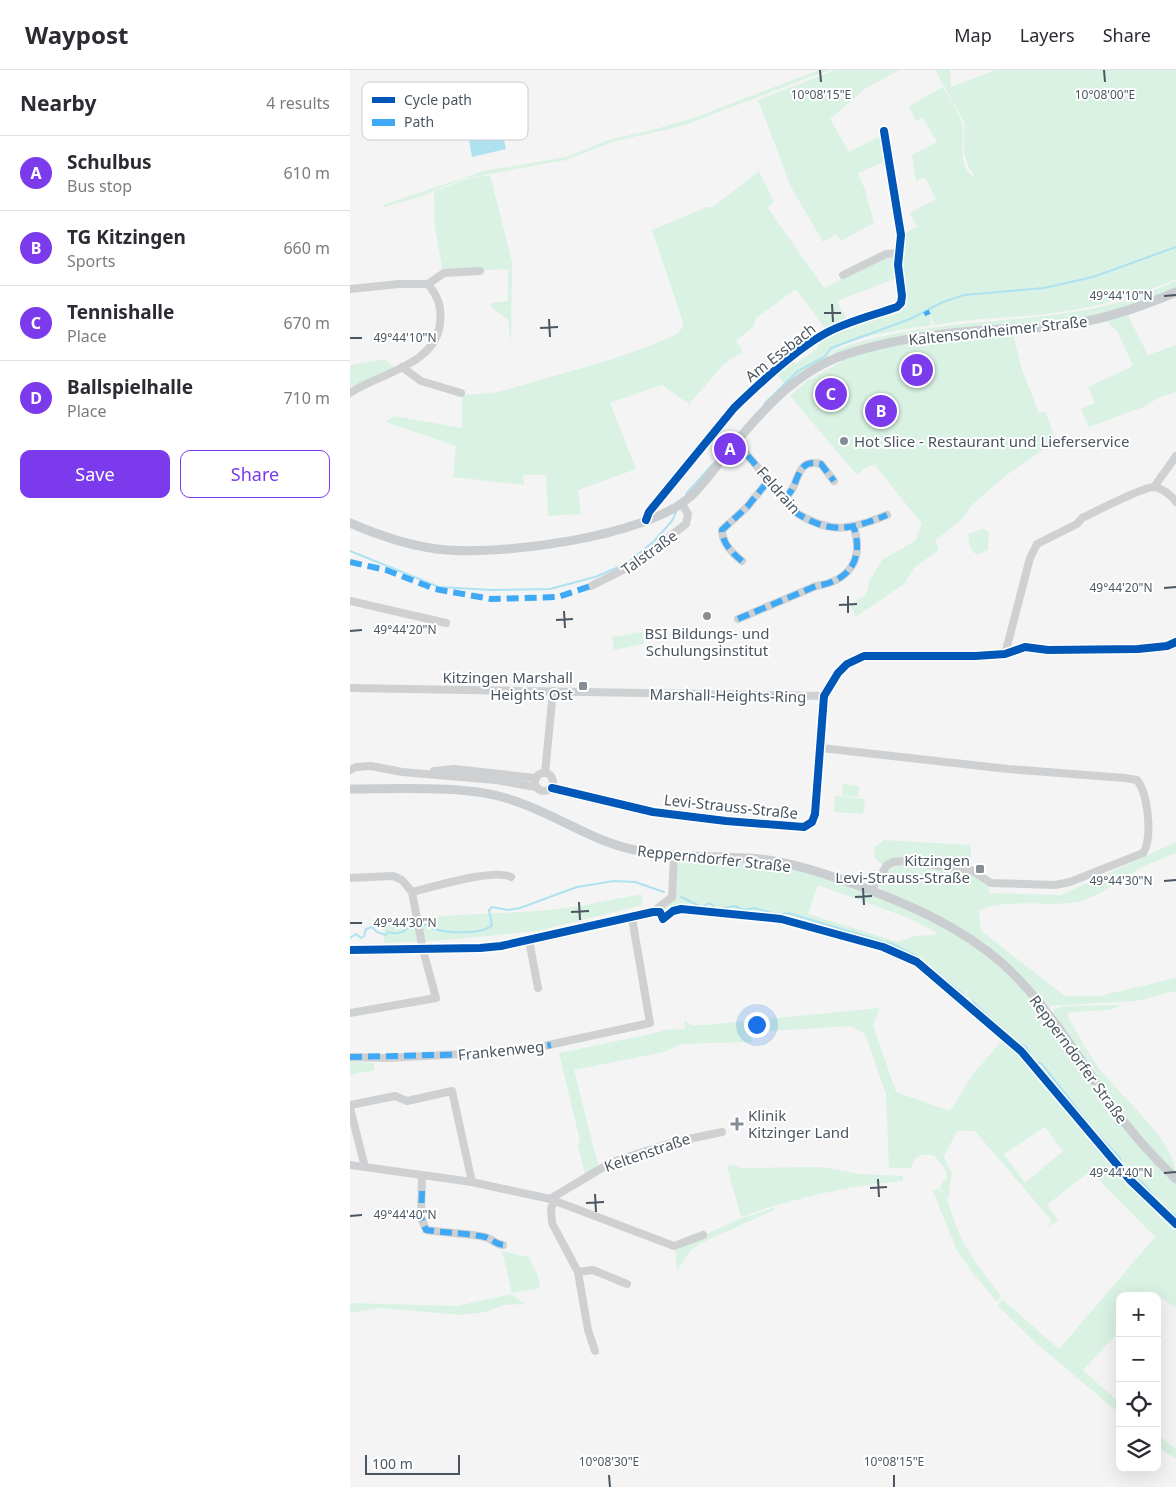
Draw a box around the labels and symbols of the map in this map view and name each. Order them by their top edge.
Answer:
legend [362,82,528,140]
text: 10°08'15"E [791,86,851,103]
text: 10°08'00"E [1075,86,1135,103]
text: Cycle path [404,90,472,109]
text: Path [404,112,434,131]
text: 49°44'10"N [1089,287,1153,304]
street label: Kaltensondheimer Straße [908,311,1088,349]
street label: Am Essbach [741,318,819,386]
text: 49°44'10"N [373,329,437,346]
pin: D [901,351,933,389]
pin: C [815,375,847,413]
pin: B [865,392,897,430]
pin: A [714,430,746,468]
place label: Hot Slice - Restaurant und Lieferservice [854,431,1129,451]
marker: Hot Slice - Restaurant und Lieferservice [838,435,850,447]
street label: Feldrain [753,462,805,518]
street label: Talstraße [617,525,681,579]
text: 49°44'20"N [1089,579,1153,596]
marker: BSI Bildungs- und Schulungsinstitut [701,610,713,622]
text: 49°44'20"N [373,621,437,638]
place label: BSI Bildungs- und Schulungsinstitut [644,623,770,660]
place label: Kitzingen Marshall Heights Ost [443,667,574,704]
marker: Kitzingen Marshall Heights Ost [577,680,589,692]
street label: Marshall-Heights-Ring [649,684,807,706]
street label: Levi-Strauss-Straße [663,789,799,823]
street label: Repperndorfer Straße [636,840,792,876]
place label: Kitzingen Levi-Strauss-Straße [835,850,970,887]
marker: Kitzingen Levi-Strauss-Straße [974,863,986,875]
text: 49°44'30"N [1089,872,1153,889]
text: 49°44'30"N [373,914,437,931]
street label: Repperndorfer Straße [1026,991,1132,1127]
your location [744,1012,770,1038]
street label: Frankenweg [457,1036,545,1064]
place label: Klinik Kitzinger Land [748,1105,849,1142]
marker: Klinik Kitzinger Land [730,1117,744,1131]
street label: Keltenstraße [601,1128,693,1176]
text: 49°44'40"N [1089,1164,1153,1181]
text: 49°44'40"N [373,1206,437,1223]
scale bar [365,1452,460,1475]
text: 10°08'30"E [579,1453,639,1470]
text: 10°08'15"E [864,1453,924,1470]

